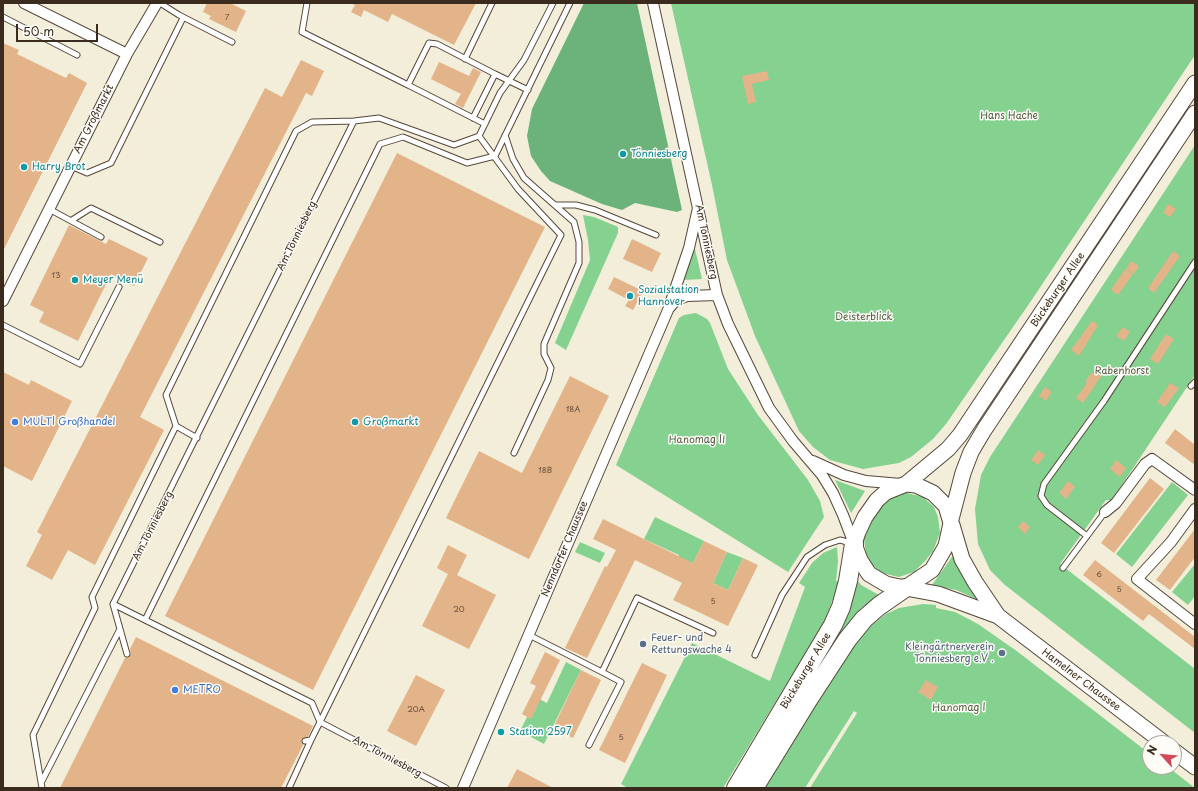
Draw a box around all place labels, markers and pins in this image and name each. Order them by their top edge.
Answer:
place label: Tönniesberg [631,148,687,160]
marker: Tönniesberg [618,149,628,159]
place label: Harry Brot [32,161,85,173]
marker: Harry Brot [19,162,29,172]
place label: Meyer Menü [83,274,143,286]
marker: Meyer Menü [70,275,80,285]
place label: Sozialstation Hannover [638,284,699,308]
marker: Sozialstation Hannover [625,291,635,301]
place label: MULTI Großhandel [23,416,115,428]
place label: Großmarkt [363,416,419,428]
marker: MULTI Großhandel [10,417,20,427]
marker: Großmarkt [350,417,360,427]
place label: Feuer- und Rettungswache 4 [651,632,732,656]
marker: Feuer- und Rettungswache 4 [638,639,648,649]
place label: Kleingärtnerverein Tönniesberg e.V . [905,641,994,664]
marker: Kleingärtnerverein Tönniesberg e.V . [997,648,1007,658]
place label: METRO [183,684,221,696]
marker: METRO [170,685,180,695]
place label: Station 2597 [509,726,572,738]
marker: Station 2597 [496,727,506,737]

